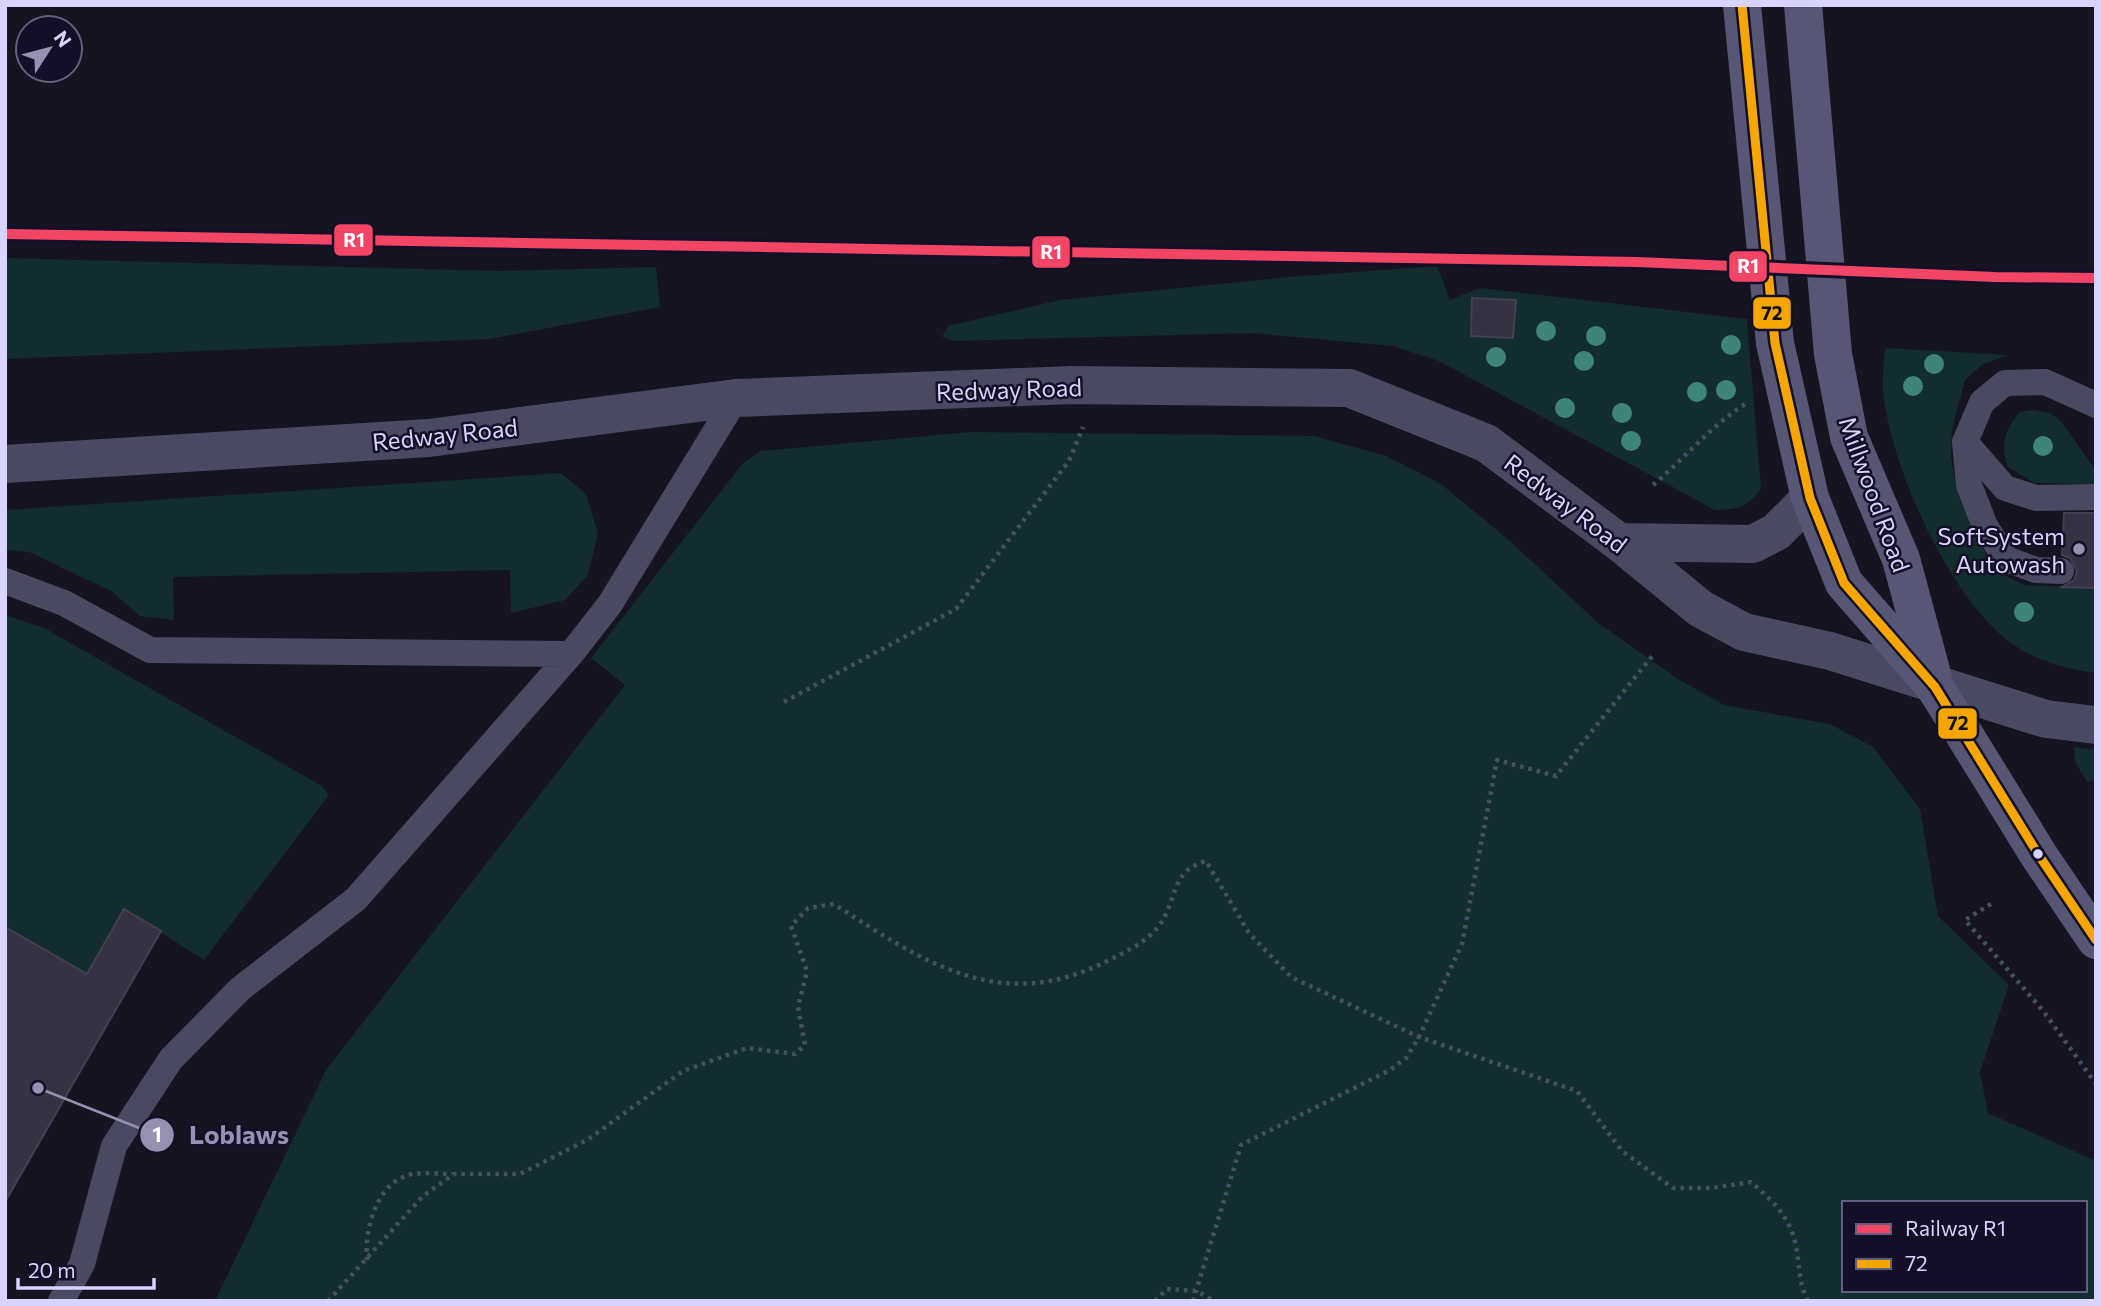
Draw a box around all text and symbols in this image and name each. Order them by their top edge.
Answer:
north arrow [14,14,84,84]
text: N [50,26,77,51]
line badge: R1 [333,223,374,257]
text: R1 [343,228,365,251]
line badge: R1 [1031,235,1071,269]
text: R1 [1040,240,1062,263]
line badge: R1 [1728,250,1768,283]
text: R1 [1737,254,1759,277]
line badge: 72 [1752,296,1792,330]
text: 72 [1761,301,1783,324]
street label: Redway Road [935,372,1083,406]
street label: Redway Road [371,412,519,456]
street label: Millwood Road [1833,412,1917,576]
street label: Redway Road [1499,447,1633,559]
place label: SoftSystem Autowash [1937,521,2065,578]
marker: SoftSystem Autowash [2071,541,2087,557]
line badge: 72 [1937,707,1978,740]
text: 72 [1947,711,1969,734]
unlabelled marker [2031,847,2045,861]
callout: Loblaws [140,1111,303,1158]
text: Loblaws [189,1118,289,1149]
text: 1 [152,1121,162,1146]
legend [1842,1201,2087,1292]
text: Railway R1 [1905,1215,2006,1240]
scale bar [18,1246,154,1290]
text: 72 [1905,1250,1928,1275]
text: 20 m [28,1257,76,1282]

